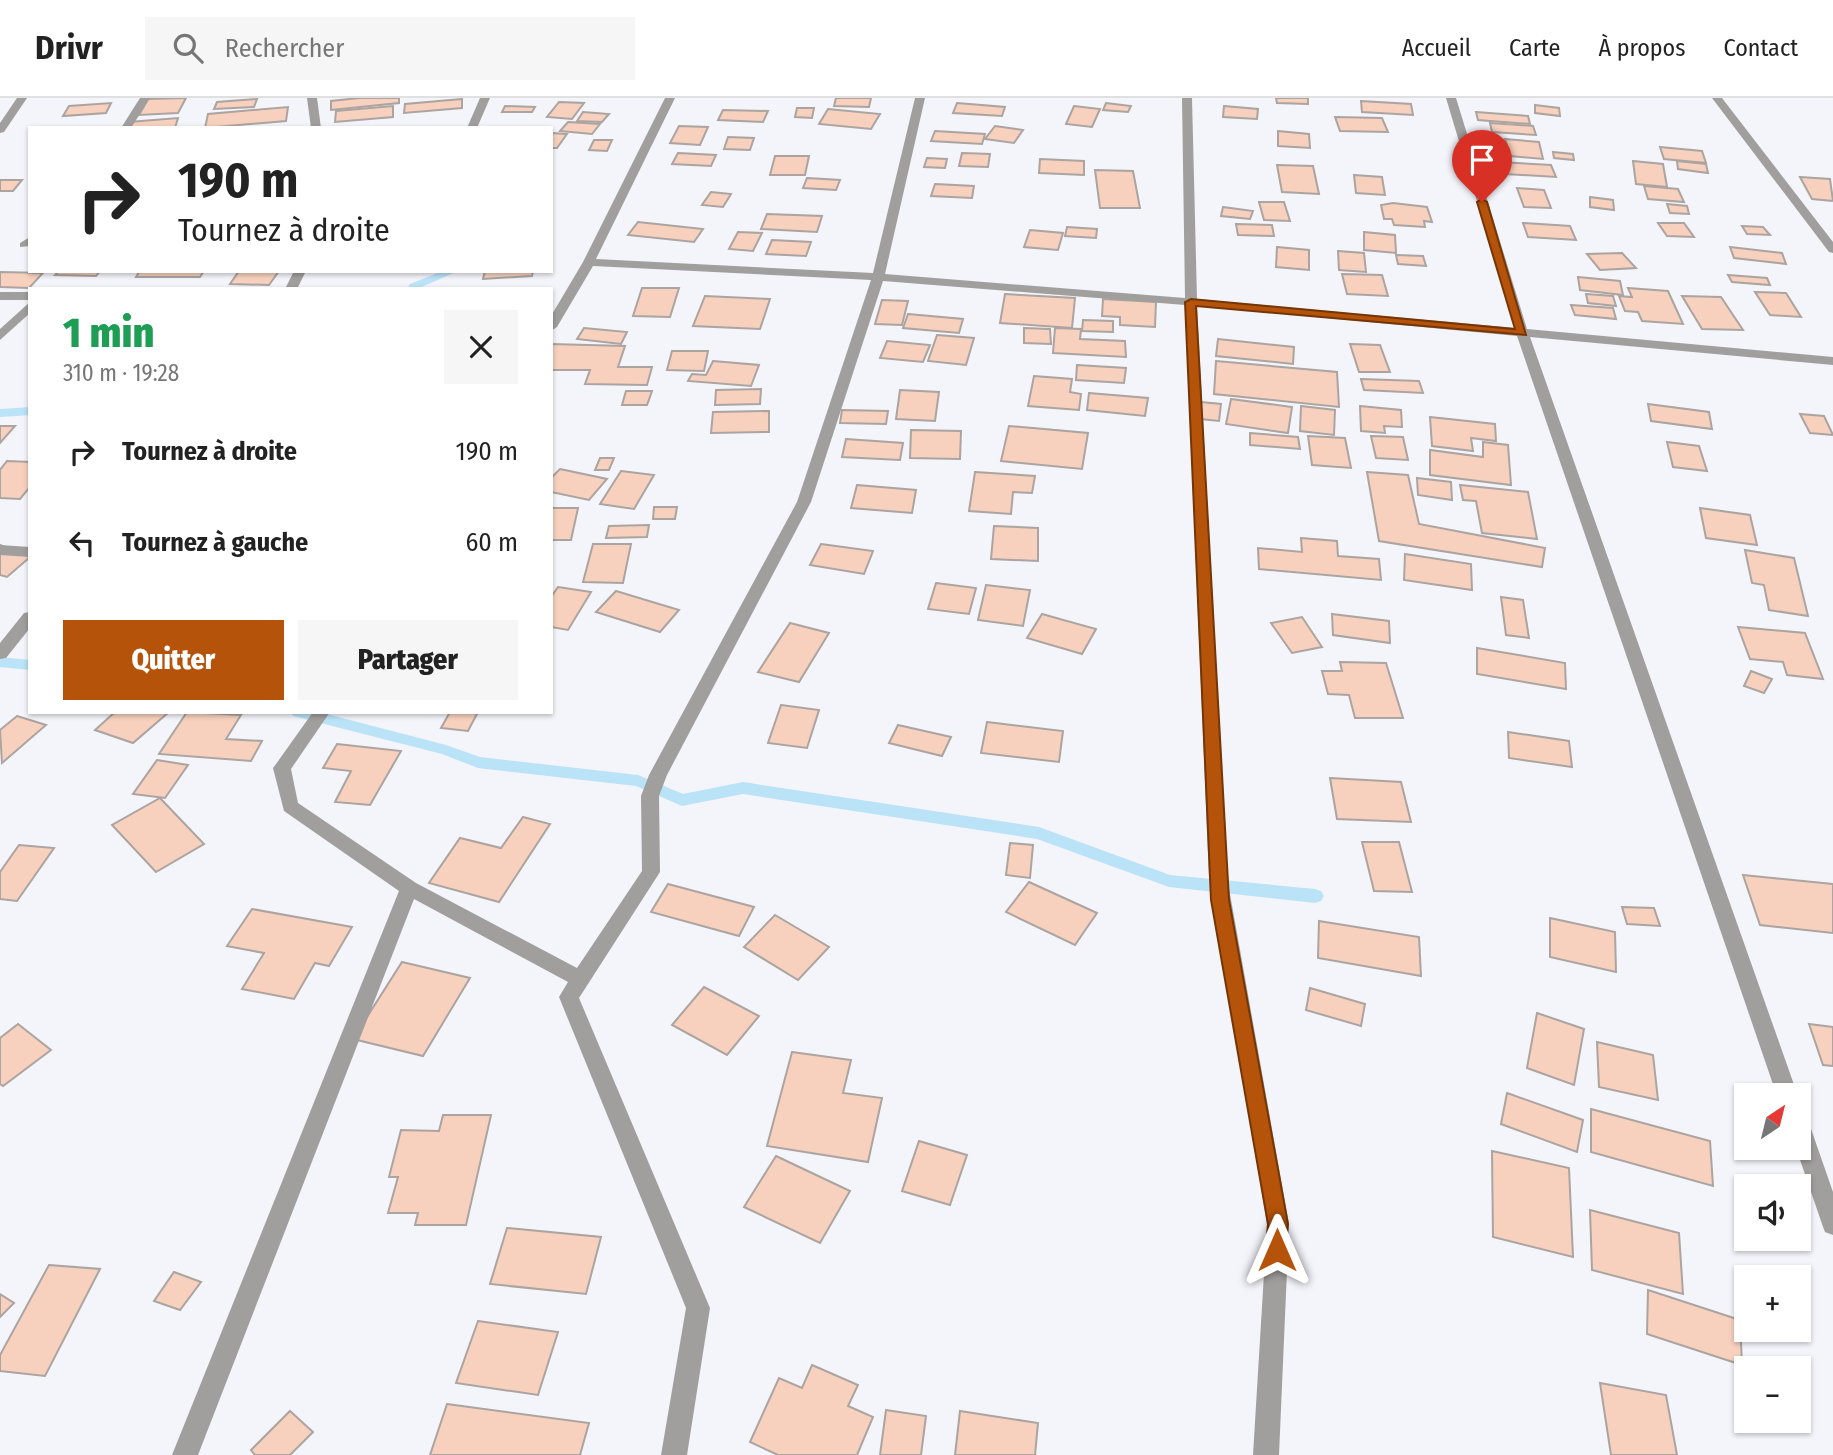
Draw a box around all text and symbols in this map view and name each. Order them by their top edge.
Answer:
search box [145,17,635,80]
text: Drivr [35,28,103,68]
icon: search [169,29,207,67]
text: Rechercher [225,33,344,64]
text: Accueil [1402,34,1471,62]
text: Carte [1509,34,1560,62]
text: À propos [1598,34,1685,62]
text: Contact [1723,34,1798,62]
pin [1452,130,1512,202]
icon: arrive [1463,141,1501,179]
text: 190 m [178,151,298,210]
icon: right [63,154,154,245]
text: Tournez à droite [178,211,390,249]
text: 1 min [63,308,154,358]
button: close [444,310,518,384]
text: 310 m · 19:28 [63,359,179,387]
icon: right [63,433,101,471]
text: Tournez à droite [122,436,297,467]
text: 190 m [456,436,518,467]
icon: left [63,524,101,562]
text: Tournez à gauche [122,527,308,558]
text: 60 m [465,527,518,558]
button: Quitter [63,620,284,700]
button: Partager [298,620,518,700]
north arrow [1734,1083,1811,1160]
map controls [1734,1083,1811,1433]
button: sound [1734,1174,1811,1251]
position arrow [1240,1213,1314,1287]
button: + [1734,1265,1811,1342]
button: − [1734,1356,1811,1433]

